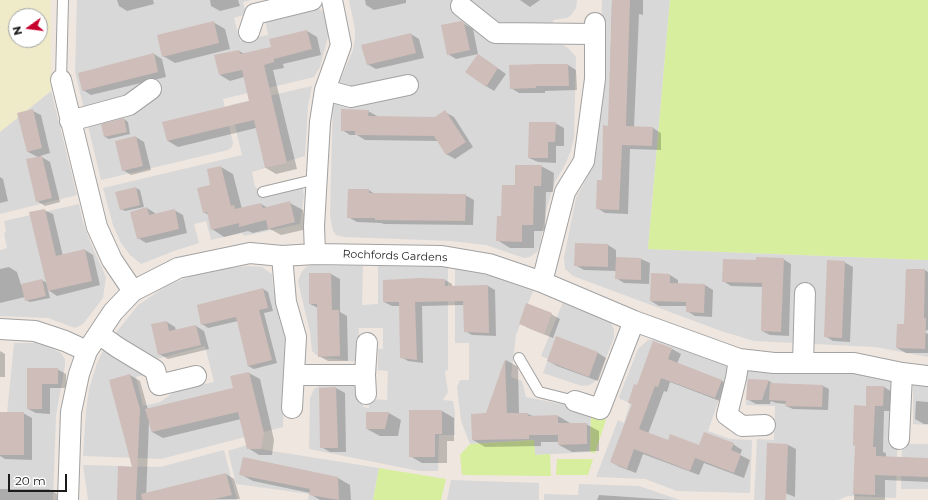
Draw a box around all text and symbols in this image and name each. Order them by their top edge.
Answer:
north arrow [8,8,48,48]
text: N [9,25,25,37]
street label: Rochfords Gardens [342,248,448,264]
scale bar [10,466,69,492]
text: 20 m [15,473,46,488]

